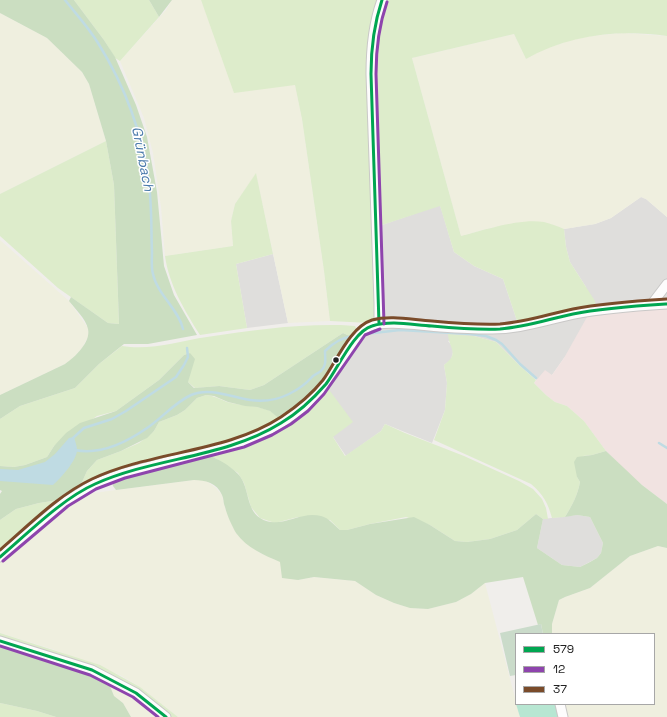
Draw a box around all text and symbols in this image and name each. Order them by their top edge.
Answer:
water label: Grünbach [128,125,156,193]
unlabelled marker [331,355,341,365]
legend [515,633,655,705]
text: 579 [553,641,574,657]
text: 12 [553,661,565,677]
text: 37 [553,681,567,697]

